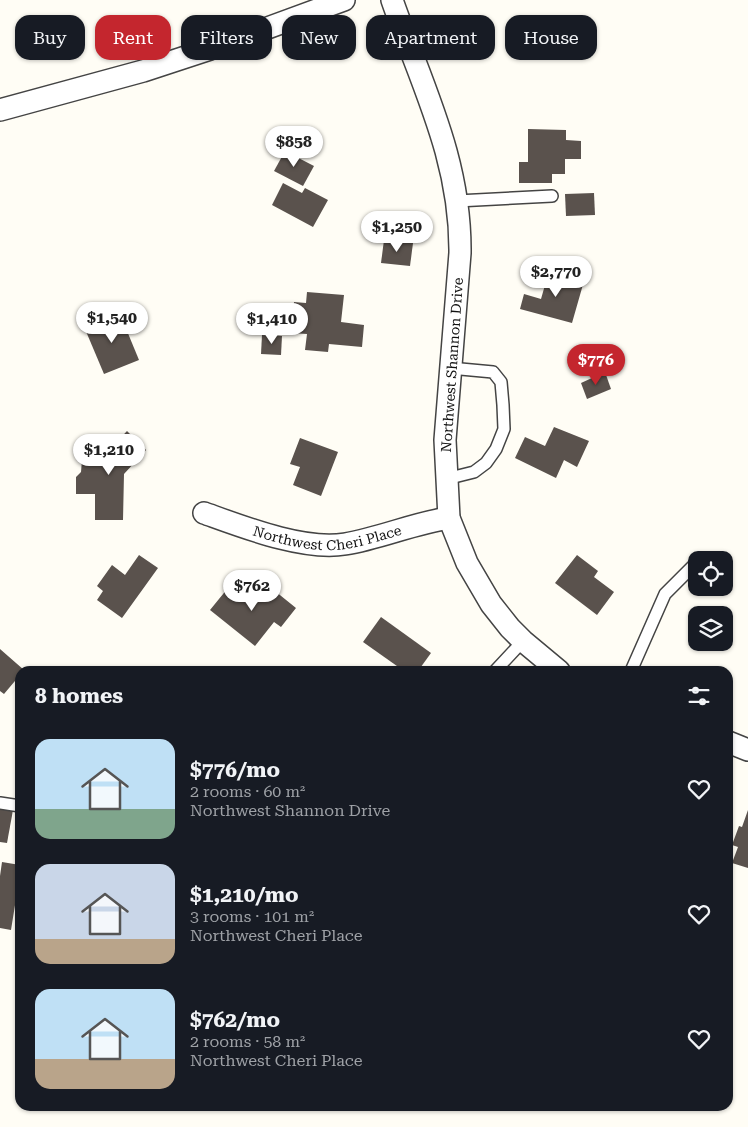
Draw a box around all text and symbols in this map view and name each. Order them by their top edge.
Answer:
chip: Buy [15,15,85,60]
chip: Rent [95,15,171,60]
chip: Filters [181,15,272,60]
chip: New [282,15,356,60]
chip: Apartment [366,15,495,60]
chip: House [505,15,597,60]
pin: $858 [264,126,324,168]
text: $858 [276,132,312,151]
pin: $1,250 [356,210,438,253]
text: $1,250 [372,217,422,236]
pin: $2,770 [515,256,597,298]
text: $2,770 [531,262,581,281]
street label: Northwest Shannon Drive [438,277,466,453]
pin: $1,540 [71,302,153,344]
pin: $1,410 [231,302,313,345]
text: $1,540 [87,308,137,327]
text: $1,410 [247,309,297,328]
pin: $776 [566,344,626,386]
text: $776 [578,350,614,369]
pin: $1,210 [68,434,150,476]
text: $1,210 [84,440,134,459]
street label: Northwest Cheri Place [251,522,404,553]
map controls [688,551,733,651]
button: locate [688,551,733,596]
pin: $762 [222,570,282,612]
text: $762 [234,576,270,595]
button: layers [688,606,733,651]
icon: filters [685,682,713,710]
text: 8 homes [35,684,123,708]
text: $776/mo [190,758,280,782]
icon: home [75,759,135,819]
icon: heart [685,775,713,803]
text: 2 rooms · 60 m² [190,782,305,801]
text: Northwest Shannon Drive [190,801,390,820]
text: $1,210/mo [190,883,299,907]
icon: home [75,884,135,944]
icon: heart [685,900,713,928]
text: 3 rooms · 101 m² [190,907,314,926]
text: Northwest Cheri Place [190,926,362,945]
text: $762/mo [190,1008,280,1032]
icon: home [75,1009,135,1069]
icon: heart [685,1025,713,1053]
text: 2 rooms · 58 m² [190,1032,305,1051]
text: Northwest Cheri Place [190,1051,362,1070]

